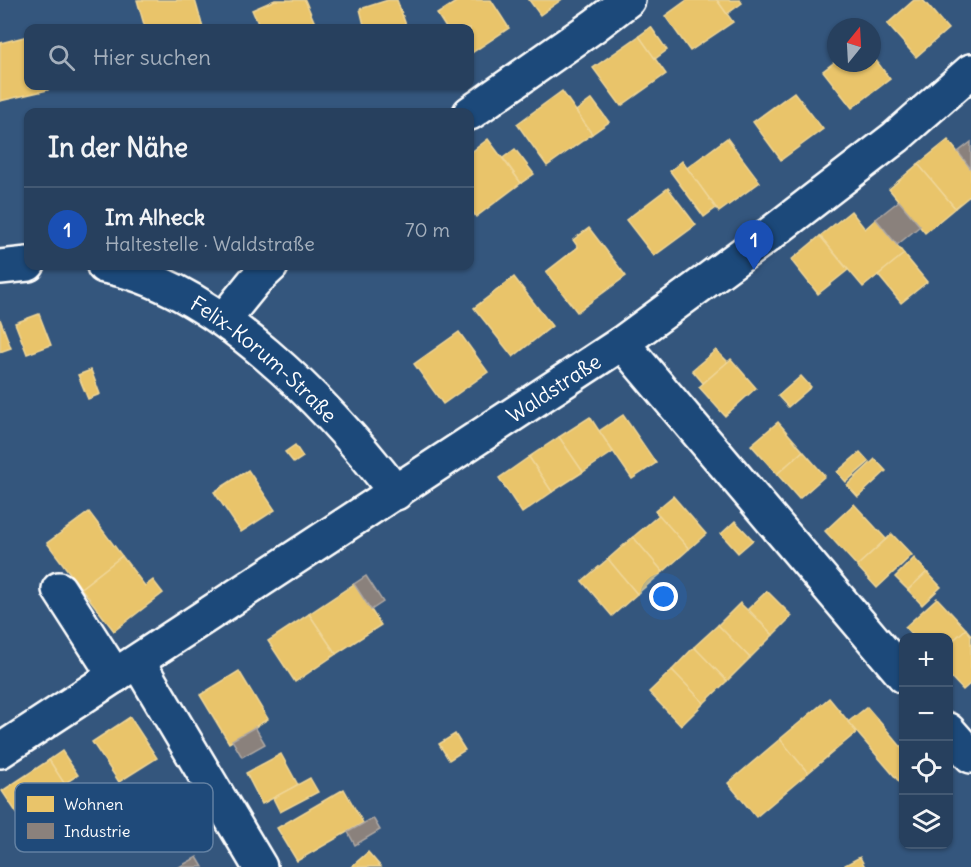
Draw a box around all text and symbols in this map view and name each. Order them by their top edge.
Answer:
north arrow [827,18,881,72]
search box [24,24,474,90]
icon: search [45,41,78,74]
text: Hier suchen [93,43,211,71]
text: In der Nähe [48,131,188,164]
text: Im Alheck [105,203,205,231]
text: 1 [64,217,71,242]
text: 70 m [405,217,450,242]
pin: 1 [734,220,774,270]
text: Haltestelle · Waldstraße [105,231,315,256]
street label: Felix-Korum-Straße [186,289,343,428]
street label: Waldstraße [501,347,606,429]
your location [649,582,678,611]
map controls [899,633,953,849]
button: + [899,633,953,687]
button: − [899,687,953,741]
button: locate [899,741,953,795]
legend [15,783,213,852]
text: Wohnen [64,794,123,814]
button: layers [899,795,953,849]
text: Industrie [64,821,130,841]

